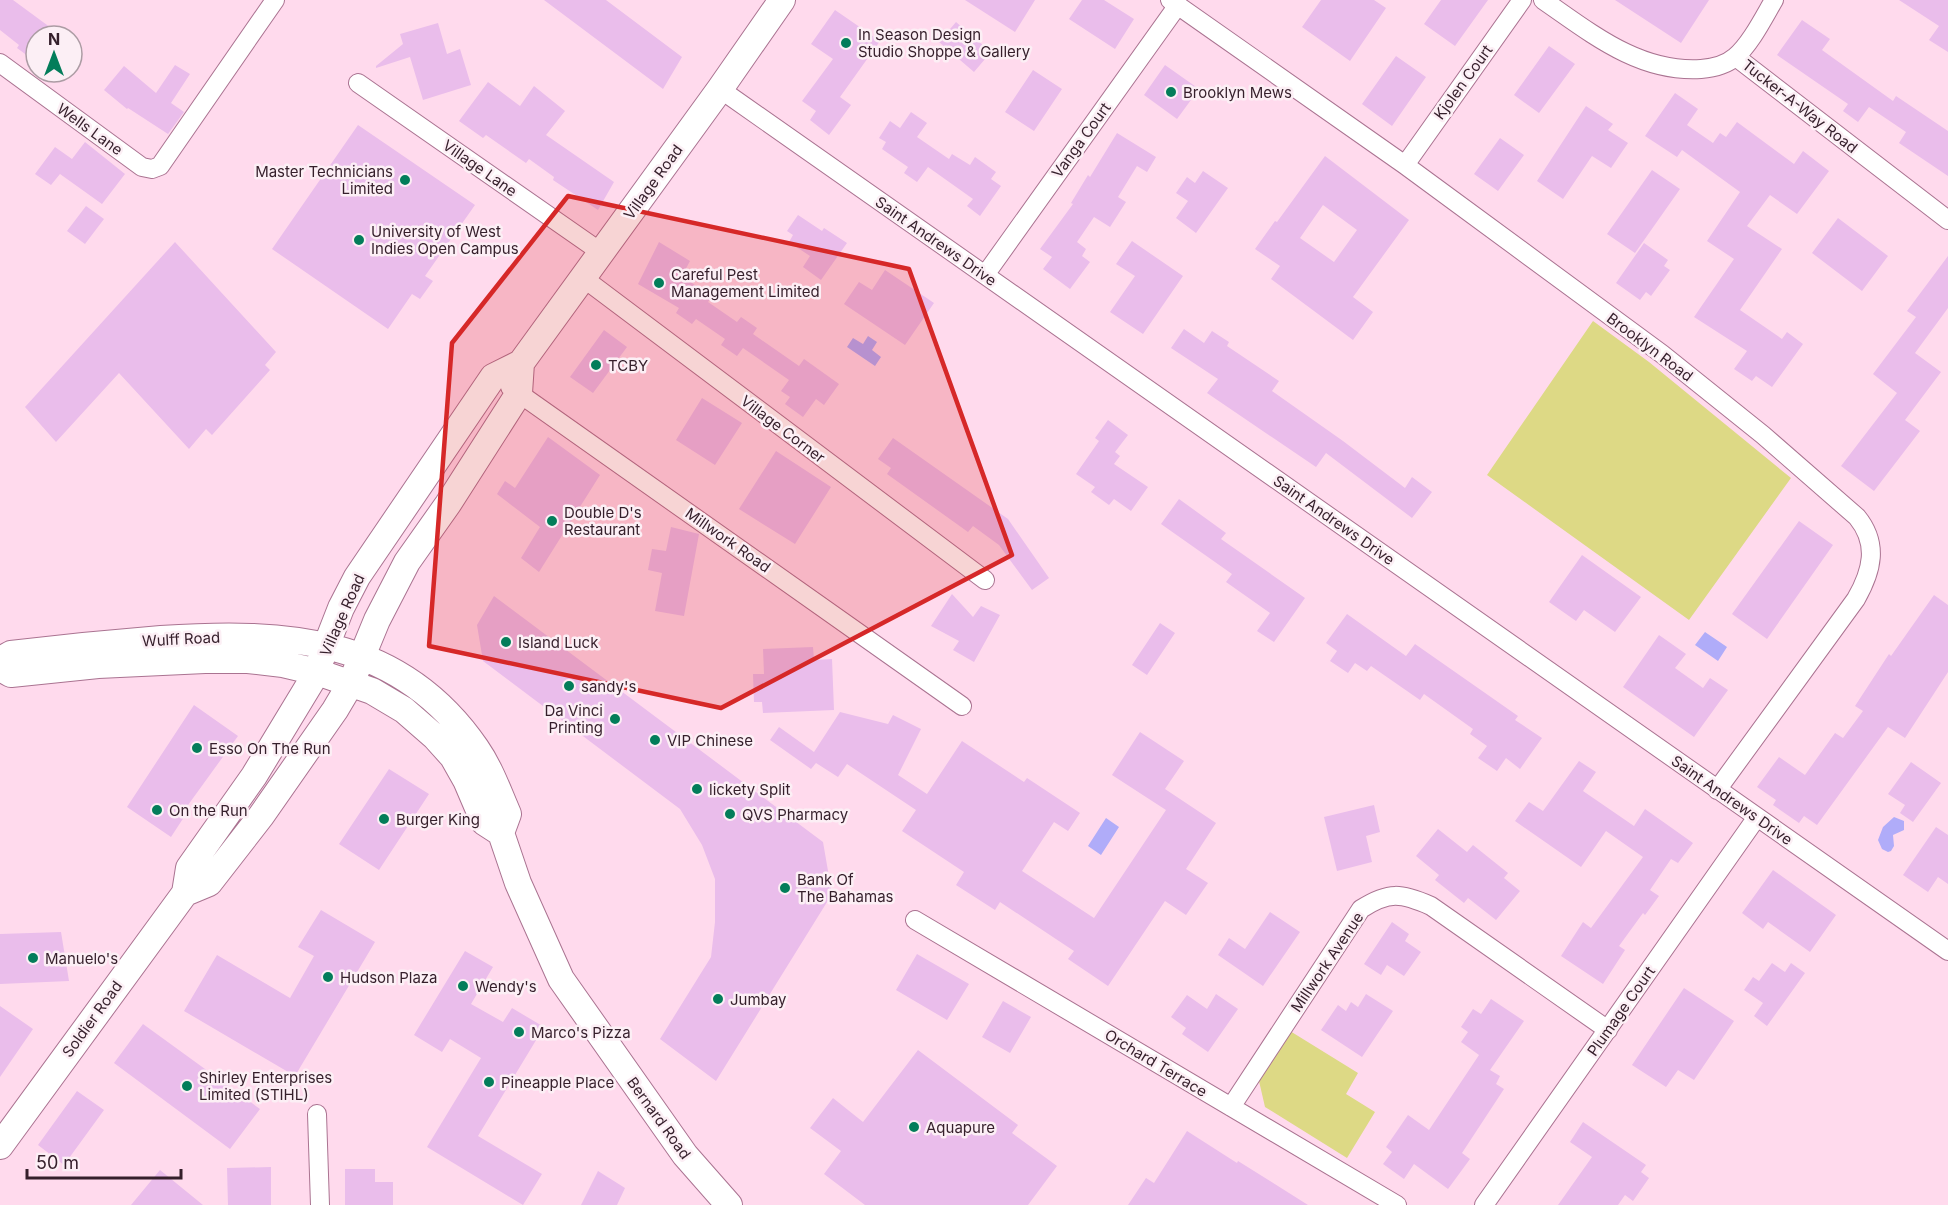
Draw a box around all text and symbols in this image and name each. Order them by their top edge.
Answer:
north arrow [24,24,84,84]
place label: In Season Design Studio Shoppe & Gallery [858,25,1031,61]
text: N [48,29,60,49]
marker: In Season Design Studio Shoppe & Gallery [839,36,853,50]
street label: Kjolen Court [1430,41,1497,123]
street label: Tucker-A-Way Road [1739,55,1861,157]
place label: Brooklyn Mews [1183,83,1292,102]
marker: Brooklyn Mews [1164,85,1178,99]
street label: Wells Lane [53,99,127,159]
street label: Vanga Court [1047,99,1115,181]
street label: Village Lane [439,135,521,201]
street label: Village Road [619,141,687,223]
place label: Master Technicians Limited [255,162,393,198]
marker: Master Technicians Limited [398,173,412,187]
street label: Saint Andrews Drive [872,192,1000,290]
place label: University of West Indies Open Campus [371,222,519,258]
marker: University of West Indies Open Campus [352,233,366,247]
place label: Careful Pest Management Limited [671,265,820,301]
marker: Careful Pest Management Limited [652,276,666,290]
street label: Brooklyn Road [1603,308,1697,386]
place label: TCBY [608,356,648,375]
marker: TCBY [589,358,603,372]
street label: Village Corner [737,391,829,467]
street label: Saint Andrews Drive [1270,471,1398,569]
place label: Double D's Restaurant [564,503,642,539]
street label: Millwork Road [682,504,774,576]
marker: Double D's Restaurant [545,514,559,528]
street label: Village Road [315,571,369,659]
street label: Wulff Road [141,627,221,651]
place label: Island Luck [518,633,599,652]
marker: Island Luck [499,635,513,649]
place label: sandy's [581,677,636,696]
marker: sandy's [562,679,576,693]
place label: Da Vinci Printing [544,701,603,737]
marker: Da Vinci Printing [608,712,622,726]
place label: VIP Chinese [667,731,753,750]
marker: VIP Chinese [648,733,662,747]
place label: Esso On The Run [209,739,331,758]
marker: Esso On The Run [190,741,204,755]
street label: Saint Andrews Drive [1668,751,1796,849]
place label: lickety Split [709,780,790,799]
marker: lickety Split [690,782,704,796]
place label: On the Run [169,801,248,820]
marker: On the Run [150,803,164,817]
place label: QVS Pharmacy [742,805,849,824]
marker: QVS Pharmacy [723,807,737,821]
place label: Burger King [396,810,480,829]
marker: Burger King [377,812,391,826]
place label: Bank Of The Bahamas [797,870,894,906]
marker: Bank Of The Bahamas [778,881,792,895]
street label: Millwork Avenue [1287,908,1367,1016]
place label: Manuelo's [45,949,118,968]
marker: Manuelo's [26,951,40,965]
street label: Plumage Court [1583,962,1659,1060]
place label: Hudson Plaza [340,968,438,987]
marker: Hudson Plaza [321,970,335,984]
street label: Soldier Road [58,977,126,1061]
place label: Wendy's [475,977,537,996]
marker: Wendy's [456,979,470,993]
place label: Jumbay [730,990,787,1009]
marker: Jumbay [711,992,725,1006]
place label: Marco's Pizza [531,1023,631,1042]
marker: Marco's Pizza [512,1025,526,1039]
street label: Orchard Terrace [1101,1025,1211,1101]
place label: Shirley Enterprises Limited (STIHL) [199,1068,332,1104]
place label: Pineapple Place [501,1073,614,1092]
street label: Bernard Road [623,1073,695,1163]
marker: Pineapple Place [482,1075,496,1089]
marker: Shirley Enterprises Limited (STIHL) [180,1079,194,1093]
place label: Aquapure [926,1118,995,1137]
marker: Aquapure [907,1120,921,1134]
scale bar [27,1142,182,1180]
text: 50 m [36,1152,79,1173]

